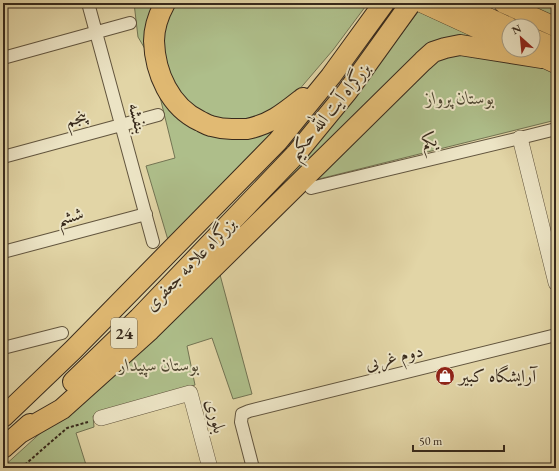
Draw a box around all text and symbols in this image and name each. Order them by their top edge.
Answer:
north arrow [501,18,541,58]
text: N [509,21,524,37]
street label: بزرگراه آیت الله حکیم [281,56,380,169]
park label: بوستان پرواز [424,86,495,109]
street label: بنفشه [123,100,154,136]
street label: پنجم [62,103,92,137]
street label: یکم [419,127,442,159]
street label: ششم [54,201,88,237]
street label: بزرگراه علامه جعفری [139,212,241,316]
road number: 24 [111,318,137,348]
street label: دوم غربی [363,338,426,380]
park label: بوستان سپیدار [118,353,200,378]
place label: آرایشگاه کبیر [457,364,538,387]
shop icon: آرایشگاه کبیر [434,365,456,387]
street label: بلوری [201,396,232,435]
scale bar [413,427,504,453]
text: 50 m [419,433,443,449]

